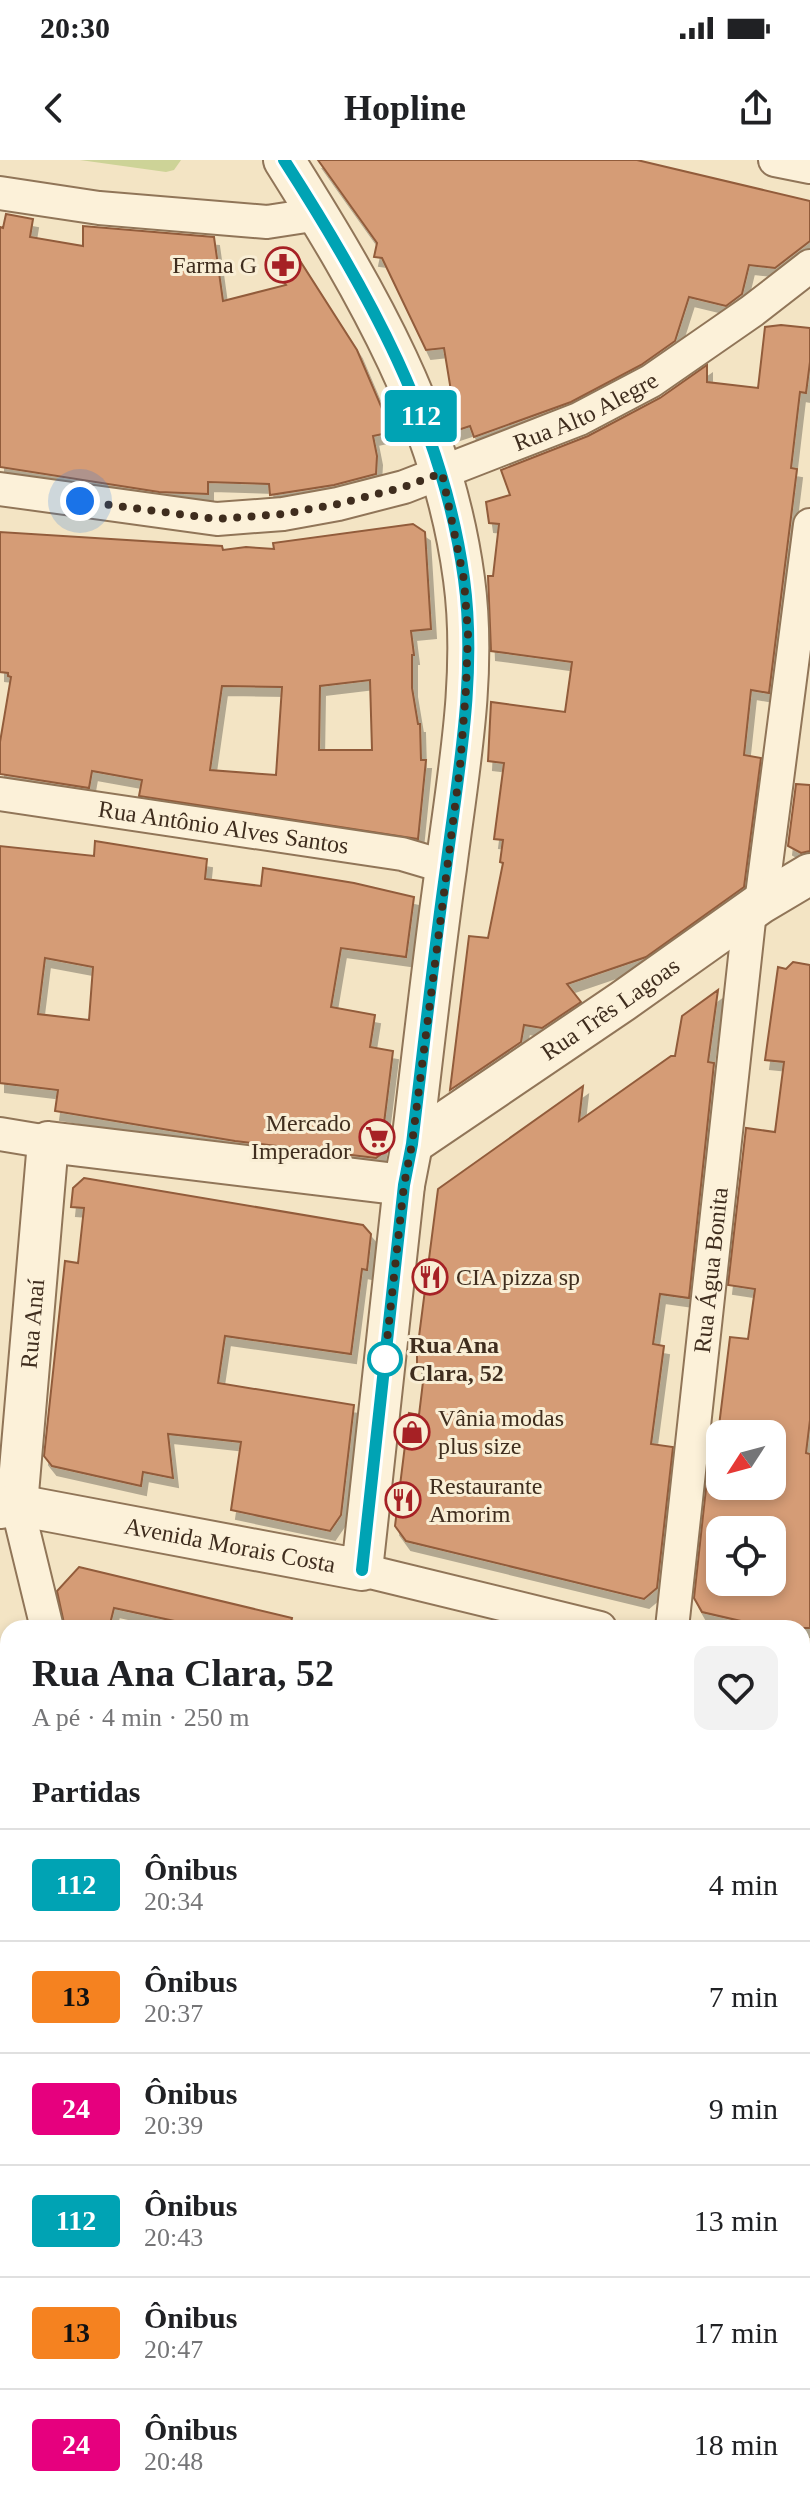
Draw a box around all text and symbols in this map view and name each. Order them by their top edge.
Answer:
text: 20:30 [40,11,110,44]
icon: back [32,86,76,130]
icon: share [734,86,778,130]
text: Hopline [344,88,466,128]
pharmacy icon: Farma G [264,246,302,284]
place label: Farma G [172,252,257,278]
street label: Rua Alto Alegre [510,367,663,456]
line badge: 112 [375,390,467,442]
text: 112 [401,400,441,431]
your location [60,481,100,521]
street label: Rua Antônio Alves Santos [97,796,350,859]
street label: Rua Três Lagoas [537,952,684,1065]
place label: Mercado Imperador [251,1110,351,1164]
supermarket icon: Mercado Imperador [358,1118,396,1156]
street label: Rua Água Bonita [689,1186,733,1354]
restaurant icon: CIA pizza sp [411,1258,449,1296]
place label: CIA pizza sp [456,1264,580,1290]
street label: Rua Anaí [16,1277,49,1370]
place label: Rua Ana Clara, 52 [409,1332,504,1386]
marker: Rua Ana Clara, 52 [368,1342,402,1376]
place label: Vânia modas plus size [438,1405,564,1459]
shop icon: Vânia modas plus size [393,1413,431,1451]
north arrow [706,1420,786,1500]
map controls [706,1420,786,1596]
place label: Restaurante Amorim [429,1473,542,1527]
restaurant icon: Restaurante Amorim [384,1481,422,1519]
street label: Avenida Morais Costa [122,1513,338,1578]
button: locate [706,1516,786,1596]
button: heart [694,1646,778,1730]
text: Rua Ana Clara, 52 [32,1652,334,1694]
text: A pé · 4 min · 250 m [32,1703,249,1732]
text: Partidas [32,1775,140,1808]
text: Ônibus [144,1853,237,1886]
text: 4 min [709,1868,778,1901]
text: 112 [56,1869,96,1900]
text: 20:34 [144,1887,203,1916]
text: Ônibus [144,1965,237,1998]
text: 7 min [709,1980,778,2013]
text: 13 [62,1981,90,2012]
text: 20:37 [144,1999,203,2028]
text: Ônibus [144,2077,237,2110]
text: 9 min [709,2092,778,2125]
text: 24 [62,2093,90,2124]
text: 20:39 [144,2111,203,2140]
text: Ônibus [144,2189,237,2222]
text: 13 min [694,2204,778,2237]
text: 112 [56,2205,96,2236]
text: 20:43 [144,2223,203,2252]
text: Ônibus [144,2301,237,2334]
text: 17 min [694,2316,778,2349]
text: 13 [62,2317,90,2348]
text: 20:47 [144,2335,203,2364]
text: Ônibus [144,2413,237,2446]
text: 18 min [694,2428,778,2461]
text: 24 [62,2429,90,2460]
text: 20:48 [144,2447,203,2476]

